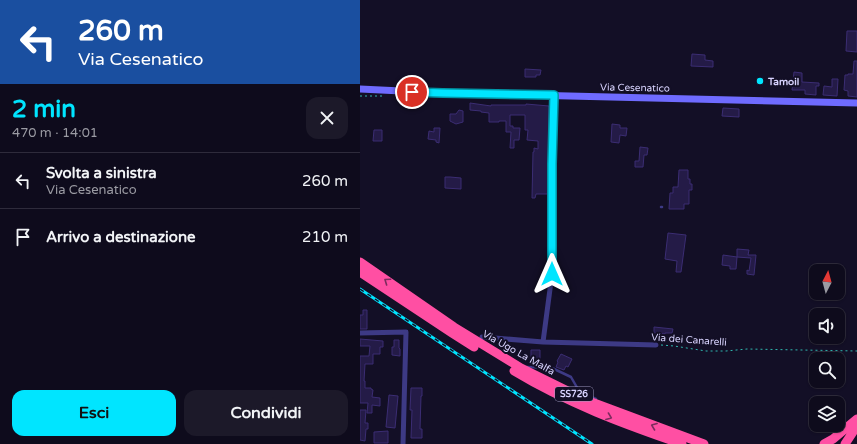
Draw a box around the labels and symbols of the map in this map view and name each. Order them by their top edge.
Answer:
pin [395,75,429,109]
marker: Tamoil [755,76,765,86]
place label: Tamoil [767,76,799,88]
street label: Via Cesenatico [600,81,670,95]
position arrow [531,253,573,295]
north arrow [809,264,845,300]
one-way arrow [384,278,391,286]
street label: Via Ugo La Malfa [480,328,557,378]
street label: Via dei Canarelli [651,331,727,349]
road number: SS726 [555,387,593,401]
one-way arrow [606,413,613,421]
one-way arrow [651,422,658,430]

